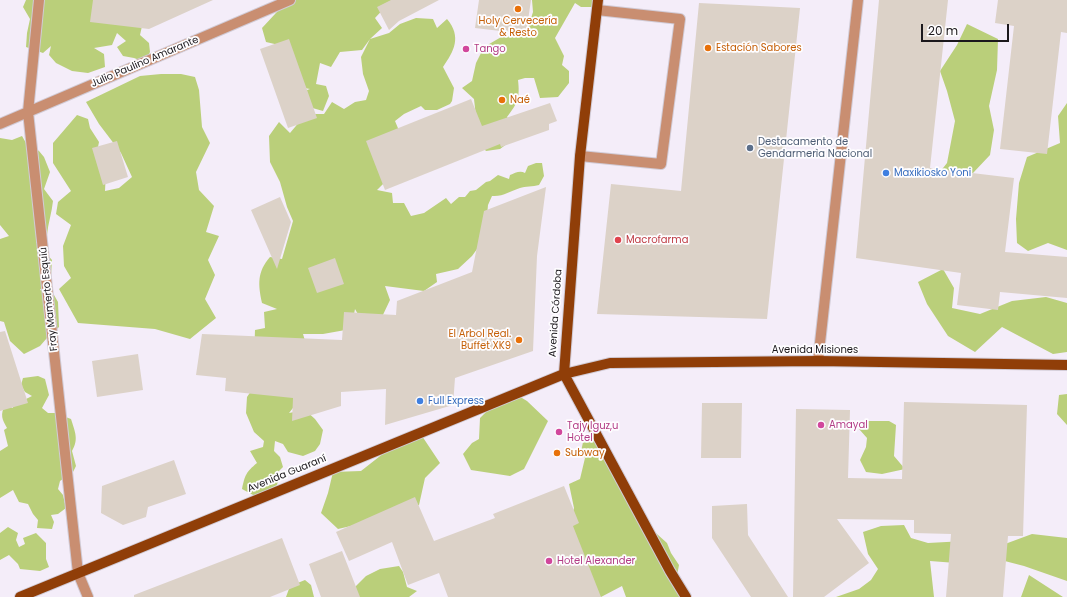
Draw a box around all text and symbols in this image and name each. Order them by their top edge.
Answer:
marker: Holy Cervecería & Resto [513,4,523,14]
place label: Holy Cervecería & Resto [479,15,557,38]
scale bar [923,16,1011,42]
text: 20 m [928,22,958,39]
street label: Julio Paulino Amarante [89,34,201,90]
place label: Estación Sabores [716,42,802,54]
place label: Tango [474,43,506,55]
marker: Estación Sabores [703,43,713,53]
marker: Tango [461,44,471,54]
place label: Naé [510,94,530,106]
marker: Naé [497,95,507,105]
place label: Destacamento de Gendarmerìa Nacional [758,136,872,160]
marker: Destacamento de Gendarmerìa Nacional [745,143,755,153]
place label: Maxikiosko Yoni [894,167,971,179]
marker: Maxikiosko Yoni [881,168,891,178]
place label: Macrofarma [626,234,688,246]
marker: Macrofarma [613,235,623,245]
street label: Fray Mamerto Esquiú [38,246,60,352]
street label: Avenida Córdoba [547,269,565,357]
place label: El Arbol Real. Buffet XK9 [448,328,511,352]
marker: El Arbol Real. Buffet XK9 [514,335,524,345]
street label: Avenida Misiones [772,344,858,356]
place label: Full Express [428,395,484,407]
marker: Full Express [415,396,425,406]
place label: Amayal [829,419,868,431]
place label: Tajy Iguz,u Hotel [567,420,618,444]
marker: Amayal [816,420,826,430]
marker: Tajy Iguz,u Hotel [554,427,564,437]
place label: Subway [565,447,605,459]
marker: Subway [552,448,562,458]
street label: Avenida Guaraní [246,453,328,495]
place label: Hotel Alexander [557,555,635,567]
marker: Hotel Alexander [544,556,554,566]

